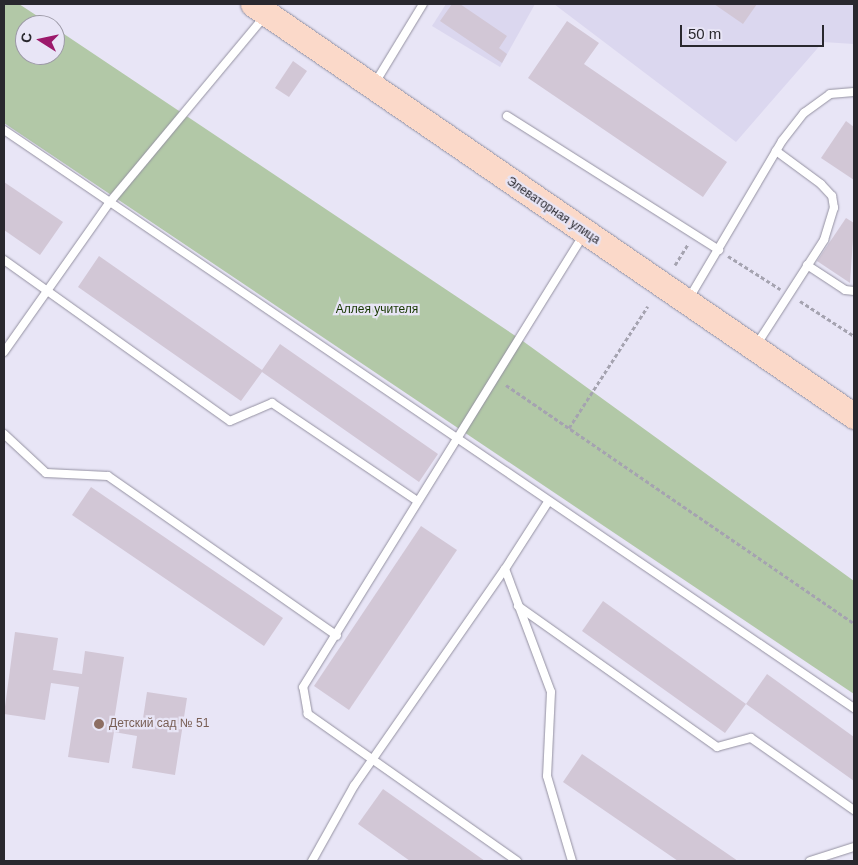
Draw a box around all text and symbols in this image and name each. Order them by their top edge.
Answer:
north arrow [15,15,65,65]
scale bar [683,15,827,47]
text: 50 m [688,25,721,42]
text: С [17,31,35,44]
street label: Элеваторная улица [504,174,602,248]
park label: Аллея учителя [336,303,418,317]
place label: Детский сад № 51 [109,717,209,731]
marker: Детский сад № 51 [93,718,105,730]

